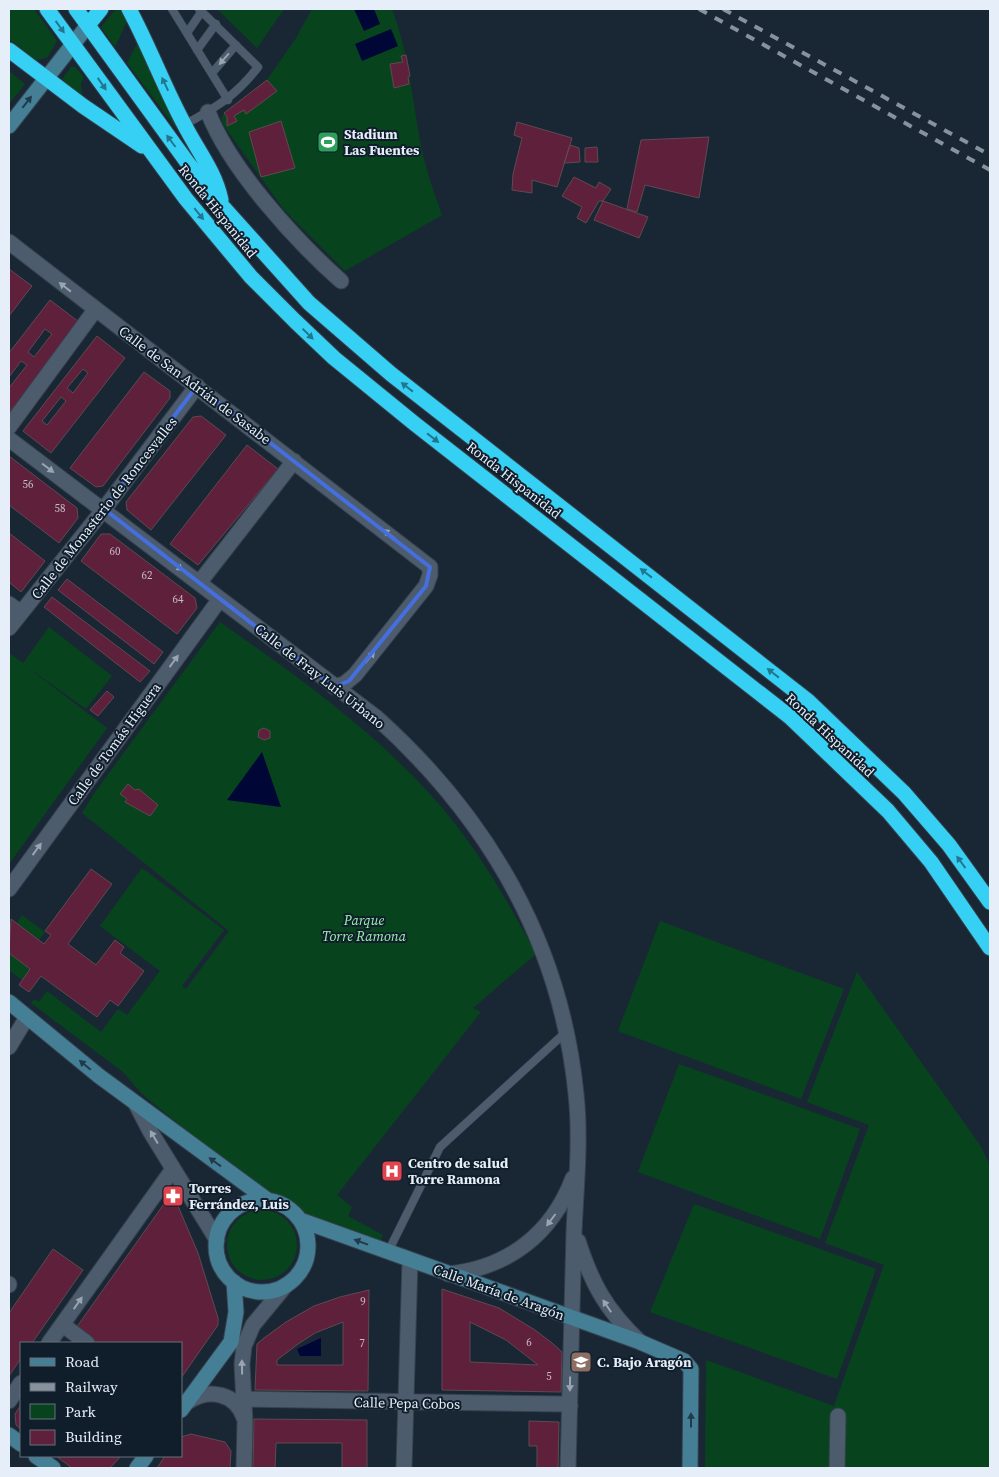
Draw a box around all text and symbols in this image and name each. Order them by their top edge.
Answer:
one-way arrow [55,20,65,34]
one-way arrow [218,53,230,65]
one-way arrow [96,77,107,90]
one-way arrow [161,77,169,91]
one-way arrow [22,96,33,109]
place label: Stadium Las Fuentes [344,124,420,160]
sports icon: Stadium Las Fuentes [316,130,340,154]
one-way arrow [166,135,177,148]
street label: Ronda Hispanidad [174,160,262,262]
one-way arrow [193,208,204,221]
one-way arrow [59,281,72,292]
street label: Calle de San Adrián de Sasabe [115,321,275,449]
one-way arrow [302,328,314,340]
one-way arrow [401,381,414,392]
street label: Calle de Monasterio de Roncesvalles [26,413,182,603]
one-way arrow [426,433,439,444]
street label: Ronda Hispanidad [462,437,566,523]
one-way arrow [41,462,54,473]
house number: 56 [23,477,34,492]
house number: 58 [55,501,66,516]
one-way arrow [383,528,396,539]
house number: 60 [110,544,121,559]
one-way arrow [170,561,183,572]
one-way arrow [639,567,652,578]
house number: 62 [142,568,153,583]
house number: 64 [173,592,184,607]
street label: Calle de Fray Luis Urbano [251,619,390,733]
one-way arrow [364,650,375,663]
one-way arrow [169,654,179,668]
one-way arrow [767,668,780,679]
street label: Calle de Tomás Higuera [63,678,166,810]
street label: Ronda Hispanidad [781,688,879,782]
one-way arrow [32,843,43,856]
one-way arrow [957,856,967,869]
park label: Parque Torre Ramona [322,910,407,946]
one-way arrow [79,1059,92,1070]
one-way arrow [149,1130,158,1143]
place label: Centro de salud Torre Ramona [408,1153,509,1189]
one-way arrow [209,1157,222,1167]
hospital icon: Centro de salud Torre Ramona [380,1159,404,1183]
place label: Torres Ferrández, Luis [189,1178,290,1214]
pharmacy icon: Torres Ferrández, Luis [161,1184,185,1208]
one-way arrow [546,1213,556,1227]
one-way arrow [353,1238,368,1246]
street label: Calle María de Aragón [431,1259,568,1325]
house number: 9 [360,1294,366,1309]
one-way arrow [73,1297,83,1310]
one-way arrow [602,1299,612,1313]
house number: 6 [526,1335,532,1350]
house number: 7 [359,1336,365,1351]
legend [20,1342,182,1457]
school or university icon: C. Bajo Aragón [569,1350,593,1374]
text: Road [65,1351,99,1372]
place label: C. Bajo Aragón [597,1352,692,1372]
one-way arrow [238,1359,246,1375]
house number: 5 [546,1369,552,1384]
text: Railway [65,1376,118,1397]
one-way arrow [566,1376,574,1392]
street label: Calle Pepa Cobos [354,1392,460,1414]
text: Park [65,1401,97,1422]
one-way arrow [687,1411,695,1427]
text: Building [65,1426,122,1447]

